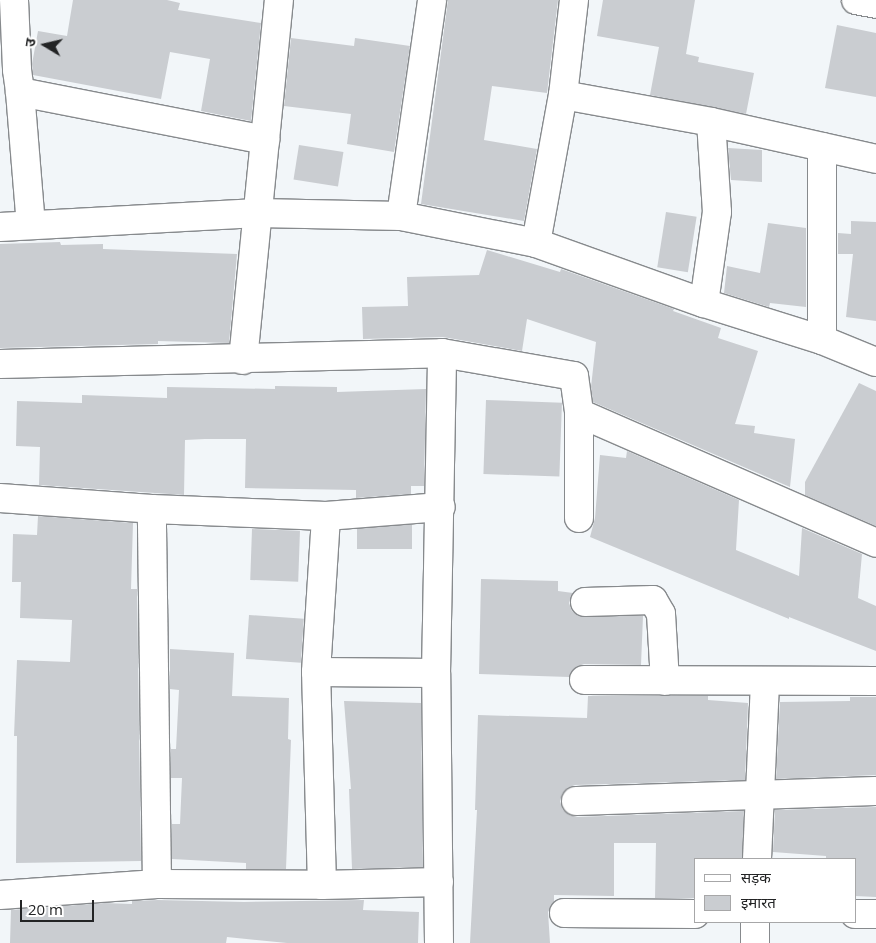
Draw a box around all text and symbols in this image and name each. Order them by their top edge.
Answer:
north arrow [20,20,70,70]
text: उ [20,37,40,48]
legend [694,858,856,923]
text: सड़क [741,867,771,887]
scale bar [22,890,96,922]
text: इमारत [741,892,776,912]
text: 20 m [28,899,63,919]

